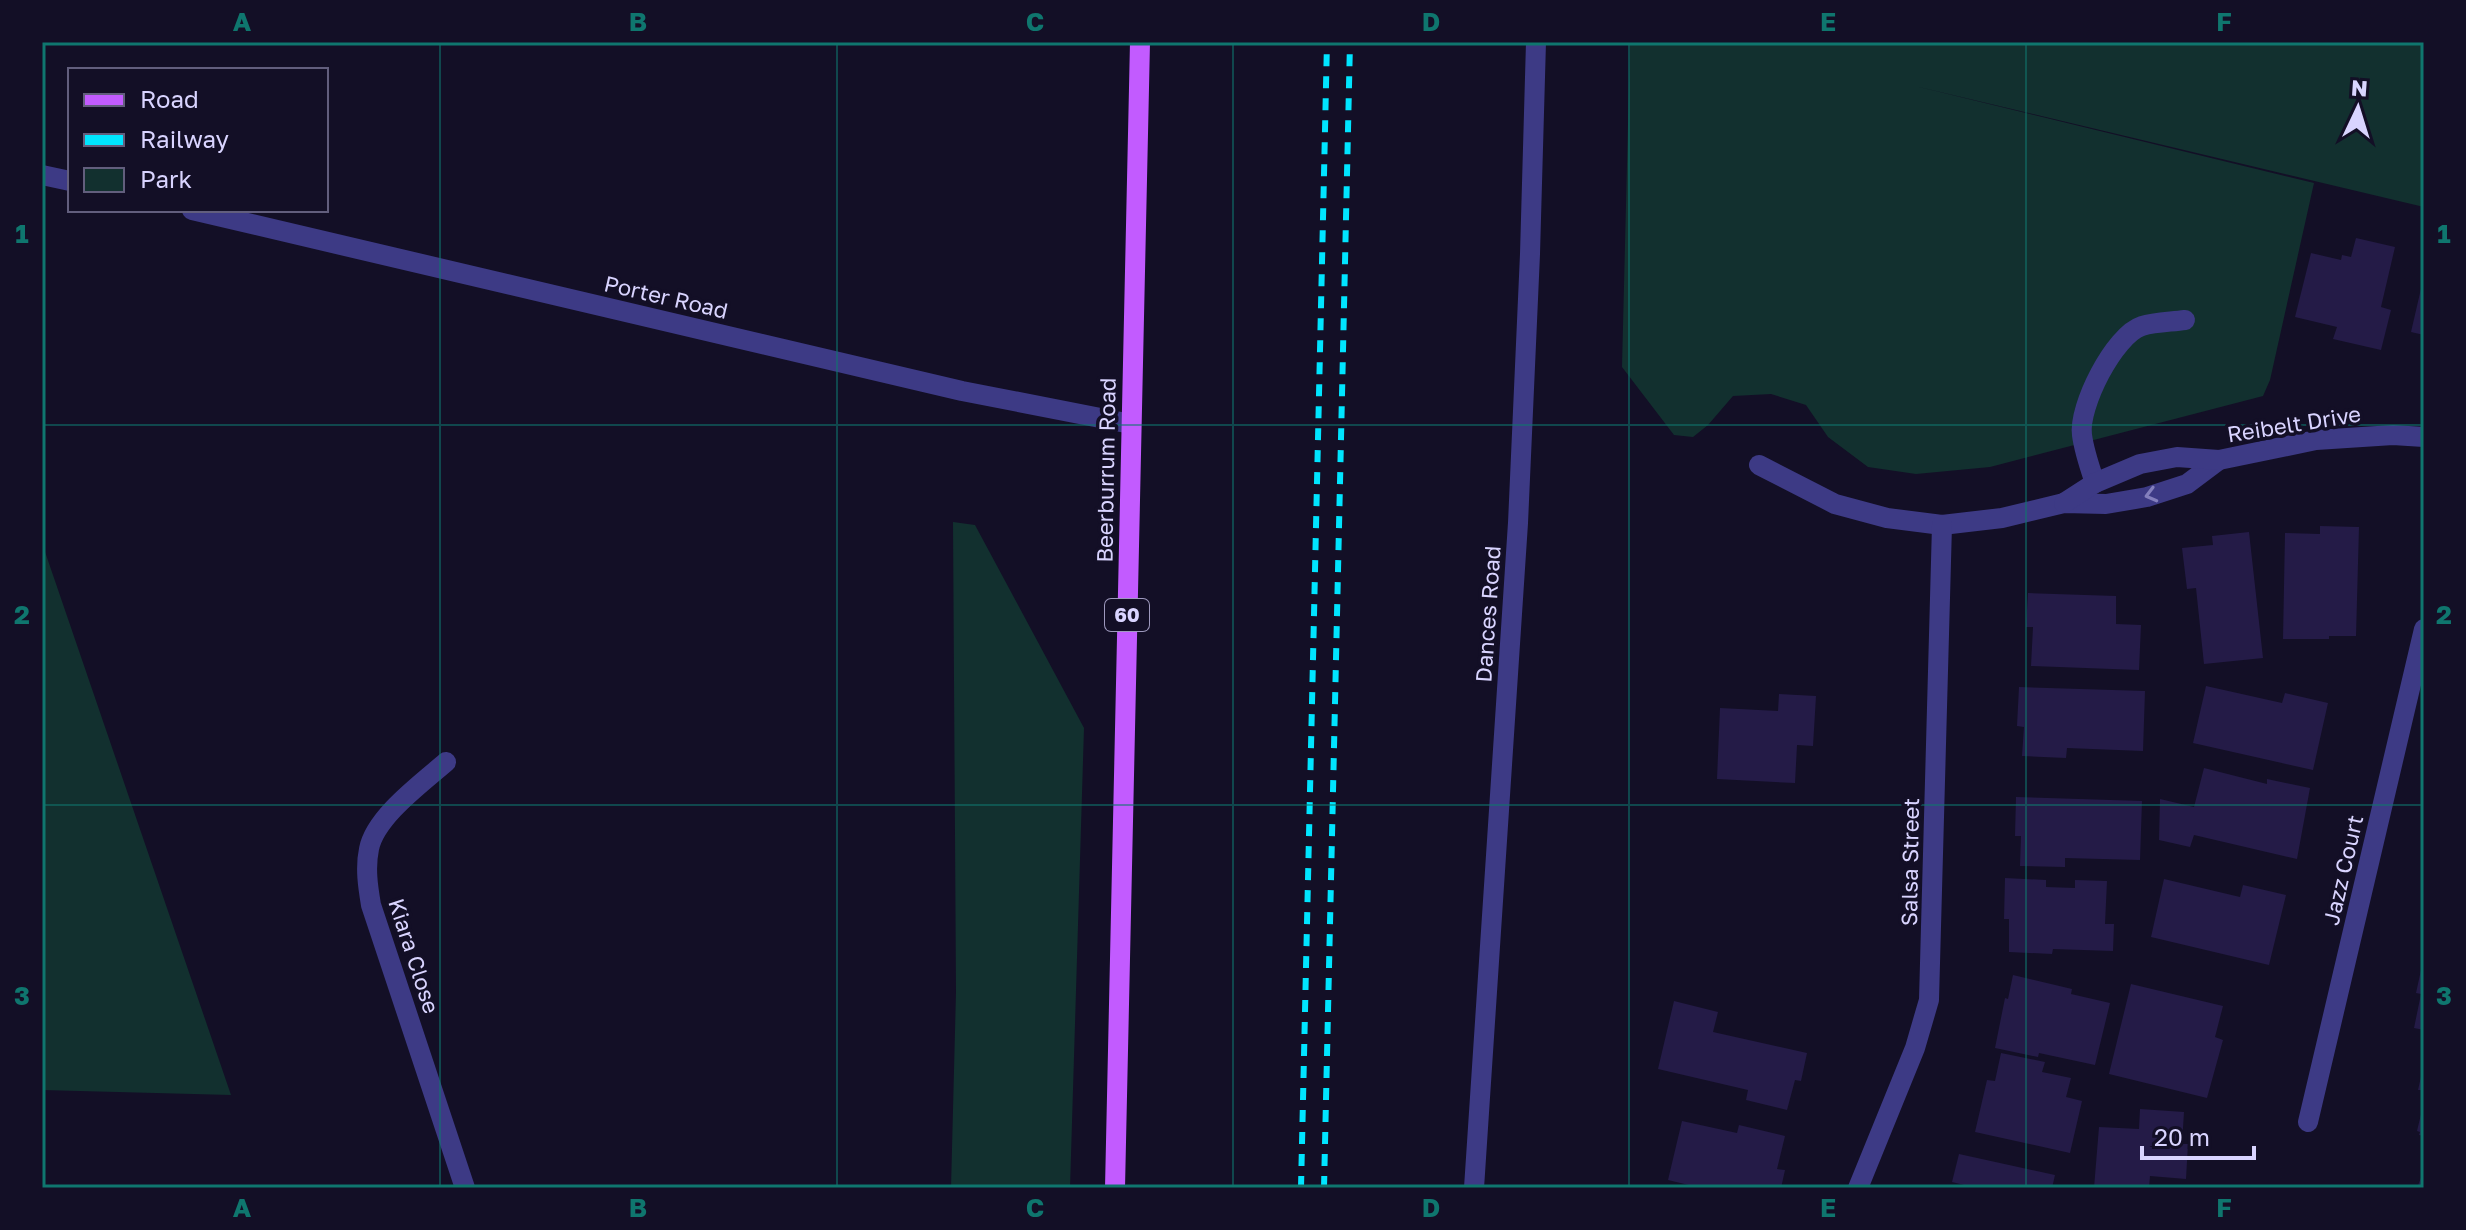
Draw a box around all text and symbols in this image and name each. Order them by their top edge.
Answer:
text: A [233,6,252,37]
text: B [629,6,647,37]
text: C [1026,6,1044,37]
text: D [1422,6,1440,37]
text: E [1820,6,1836,37]
text: F [2216,6,2232,37]
legend [68,68,328,212]
north arrow [2318,68,2398,148]
text: N [2350,73,2369,102]
text: Road [140,84,199,113]
text: Railway [140,124,229,153]
text: Park [140,164,192,193]
text: 1 [15,218,29,249]
text: 1 [2437,218,2451,249]
street label: Porter Road [602,269,731,324]
street label: Beerburrum Road [1090,377,1121,563]
street label: Reibelt Drive [2225,400,2363,447]
one-way arrow [2145,486,2158,502]
street label: Dances Road [1469,545,1506,683]
text: 2 [14,599,30,630]
road number: 60 [1105,599,1149,631]
text: 2 [2436,599,2452,630]
street label: Salsa Street [1895,798,1924,926]
street label: Jazz Court [2317,812,2368,928]
street label: Kiara Close [383,895,446,1017]
text: 3 [14,980,30,1011]
text: 3 [2436,980,2452,1011]
scale bar [2142,1110,2254,1160]
text: 20 m [2154,1122,2210,1151]
text: A [233,1192,252,1223]
text: B [629,1192,647,1223]
text: C [1026,1192,1044,1223]
text: D [1422,1192,1440,1223]
text: E [1820,1192,1836,1223]
text: F [2216,1192,2232,1223]

